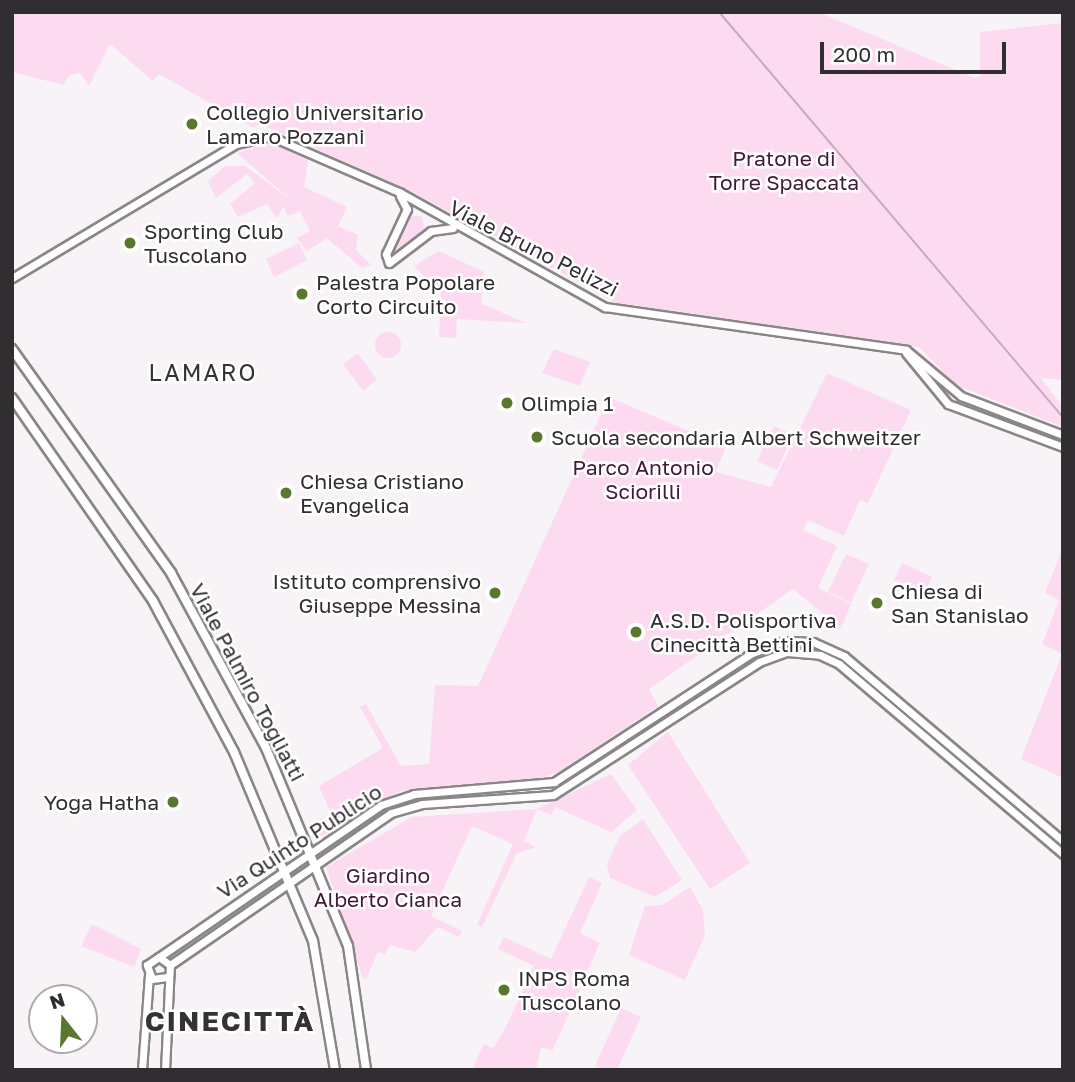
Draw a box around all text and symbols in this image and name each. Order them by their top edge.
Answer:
scale bar [823,28,1009,72]
text: 200 m [833,41,895,67]
place label: Collegio Universitario Lamaro Pozzani [206,99,424,149]
marker: Collegio Universitario Lamaro Pozzani [184,116,200,132]
park label: Pratone di Torre Spaccata [709,145,859,195]
street label: Viale Bruno Pelizzi [445,194,623,302]
place label: Sporting Club Tuscolano [144,218,283,268]
marker: Sporting Club Tuscolano [122,235,138,251]
place label: Palestra Popolare Corto Circuito [316,269,495,319]
marker: Palestra Popolare Corto Circuito [294,286,310,302]
district label: LAMARO [149,358,257,386]
place label: Olimpia 1 [521,390,613,416]
marker: Olimpia 1 [499,395,515,411]
place label: Scuola secondaria Albert Schweitzer [551,424,921,450]
marker: Scuola secondaria Albert Schweitzer [529,429,545,445]
park label: Parco Antonio Sciorilli [572,454,714,504]
place label: Chiesa Cristiano Evangelica [300,468,464,518]
marker: Chiesa Cristiano Evangelica [278,485,294,501]
place label: Istituto comprensivo Giuseppe Messina [273,568,481,618]
place label: Chiesa di San Stanislao [891,578,1029,628]
street label: Viale Palmiro Togliatti [185,579,311,785]
marker: Istituto comprensivo Giuseppe Messina [487,585,503,601]
marker: Chiesa di San Stanislao [869,595,885,611]
place label: A.S.D. Polisportiva Cinecittà Bettini [650,607,837,657]
marker: A.S.D. Polisportiva Cinecittà Bettini [628,624,644,640]
street label: Via Quinto Publicio [212,778,386,904]
place label: Yoga Hatha [44,789,159,815]
marker: Yoga Hatha [165,794,181,810]
park label: Giardino Alberto Cianca [314,862,462,912]
place label: INPS Roma Tuscolano [518,965,630,1015]
marker: INPS Roma Tuscolano [496,982,512,998]
north arrow [28,984,98,1054]
text: N [47,987,67,1014]
district label: CINECITTÀ [146,1004,314,1038]

